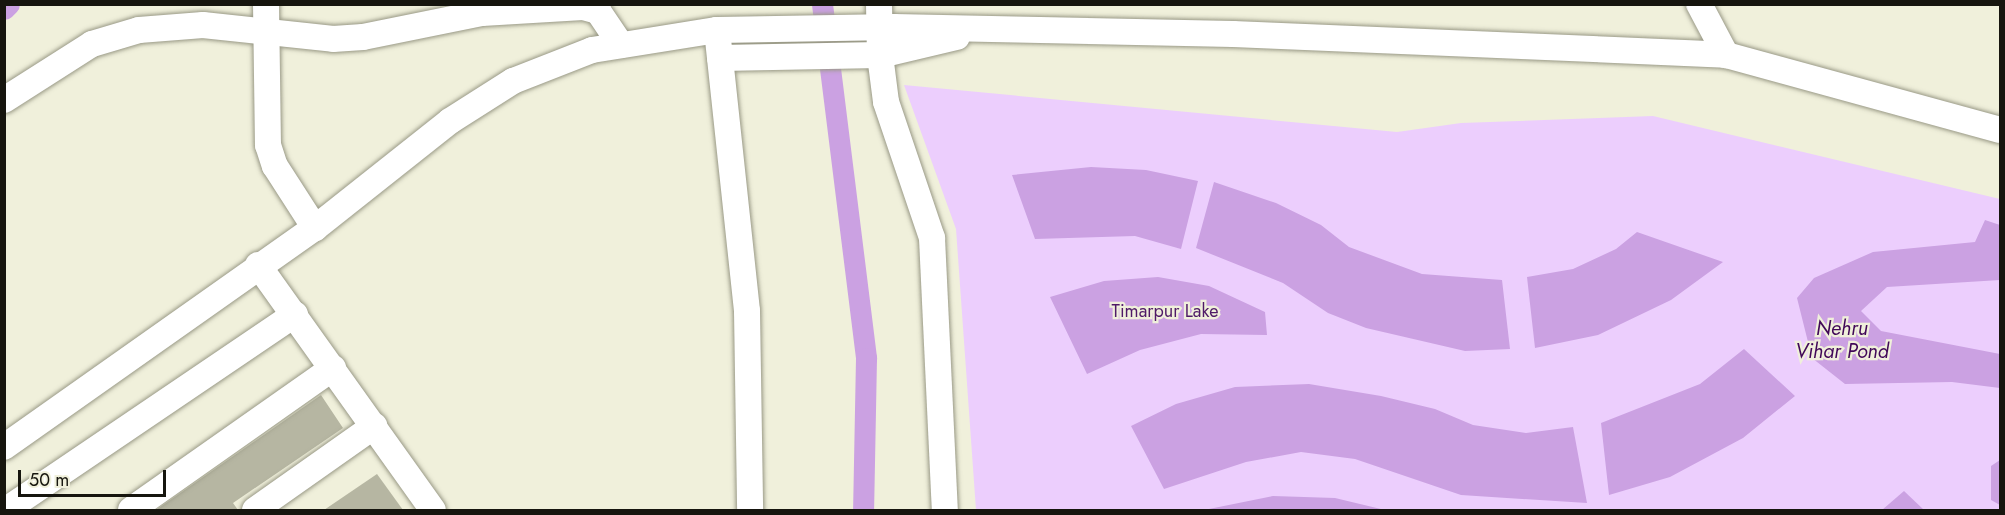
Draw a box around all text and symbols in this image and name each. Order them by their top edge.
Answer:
park label: Timarpur Lake [1112,300,1218,322]
water label: Nehru Vihar Pond [1795,316,1889,363]
scale bar [21,458,170,496]
text: 50 m [29,467,69,493]

